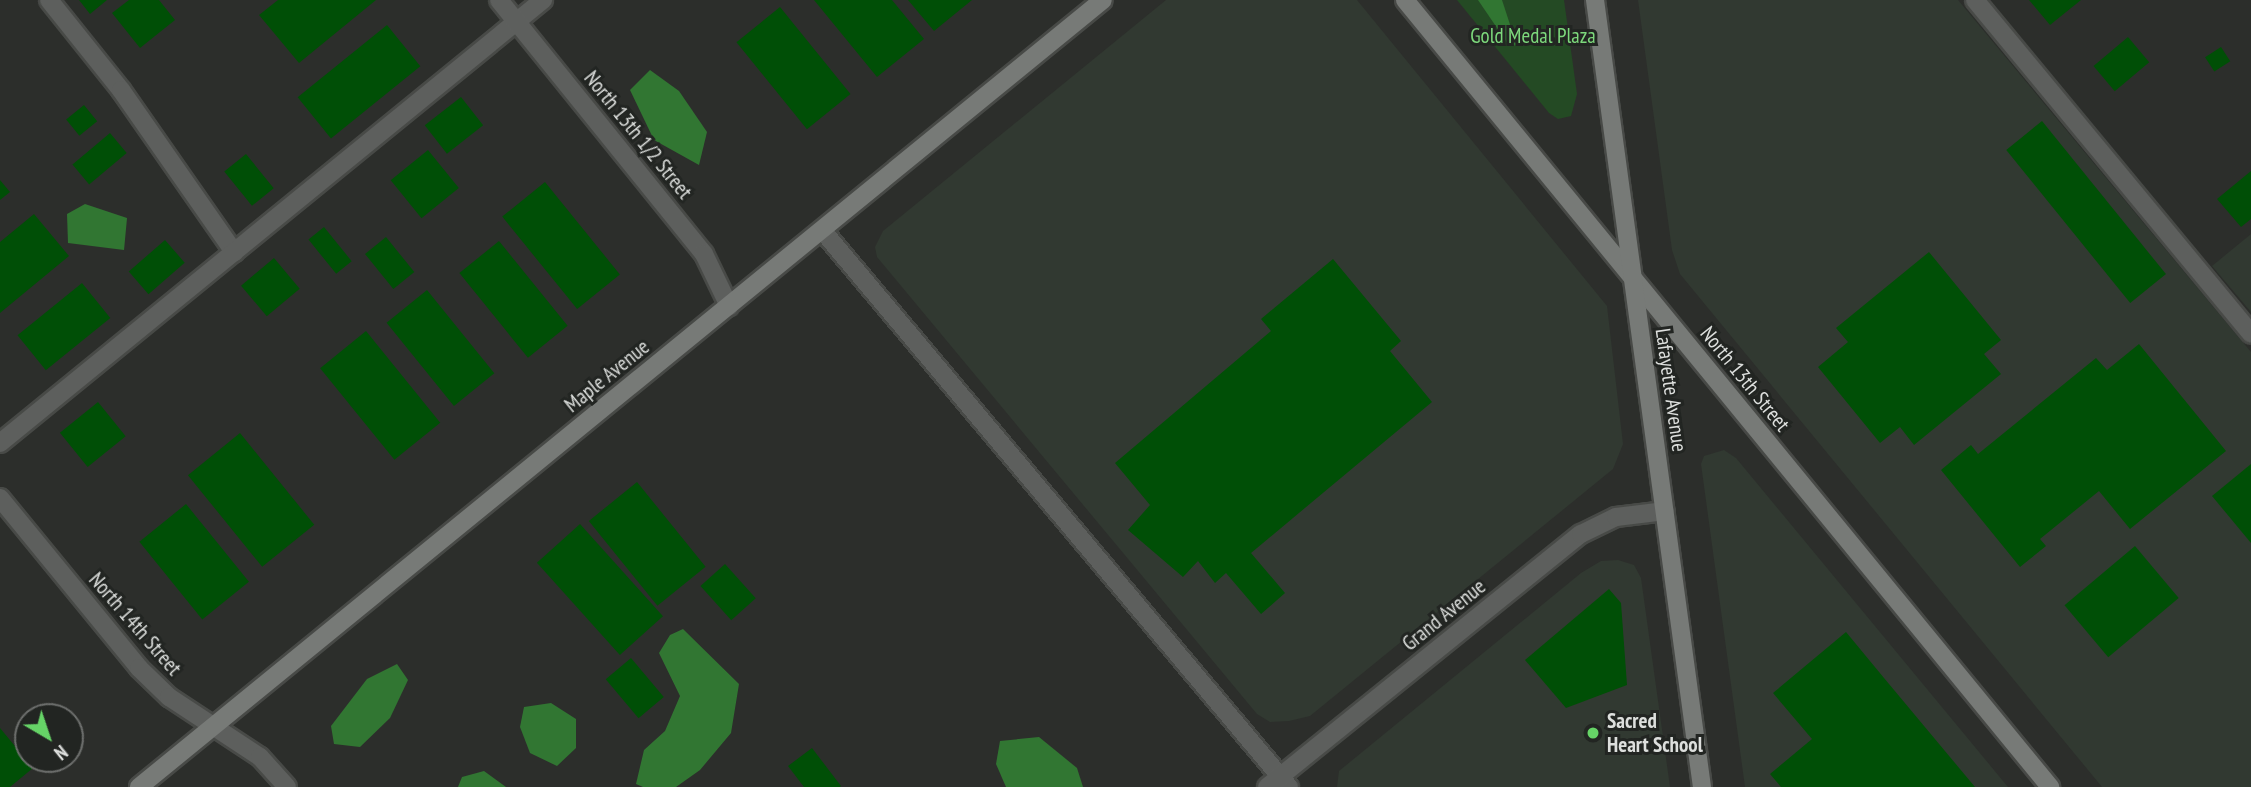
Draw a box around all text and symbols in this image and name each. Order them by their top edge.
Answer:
park label: Gold Medal Plaza [1470,23,1596,49]
street label: North 13th 1/2 Street [579,66,697,204]
street label: North 13th Street [1695,321,1795,437]
street label: Lafayette Avenue [1650,326,1692,454]
street label: Maple Avenue [559,334,655,418]
street label: North 14th Street [84,567,186,681]
street label: Grand Avenue [1397,574,1491,656]
north arrow [14,703,84,773]
place label: Sacred Heart School [1607,708,1703,758]
marker: Sacred Heart School [1585,725,1601,741]
text: N [49,740,73,765]

